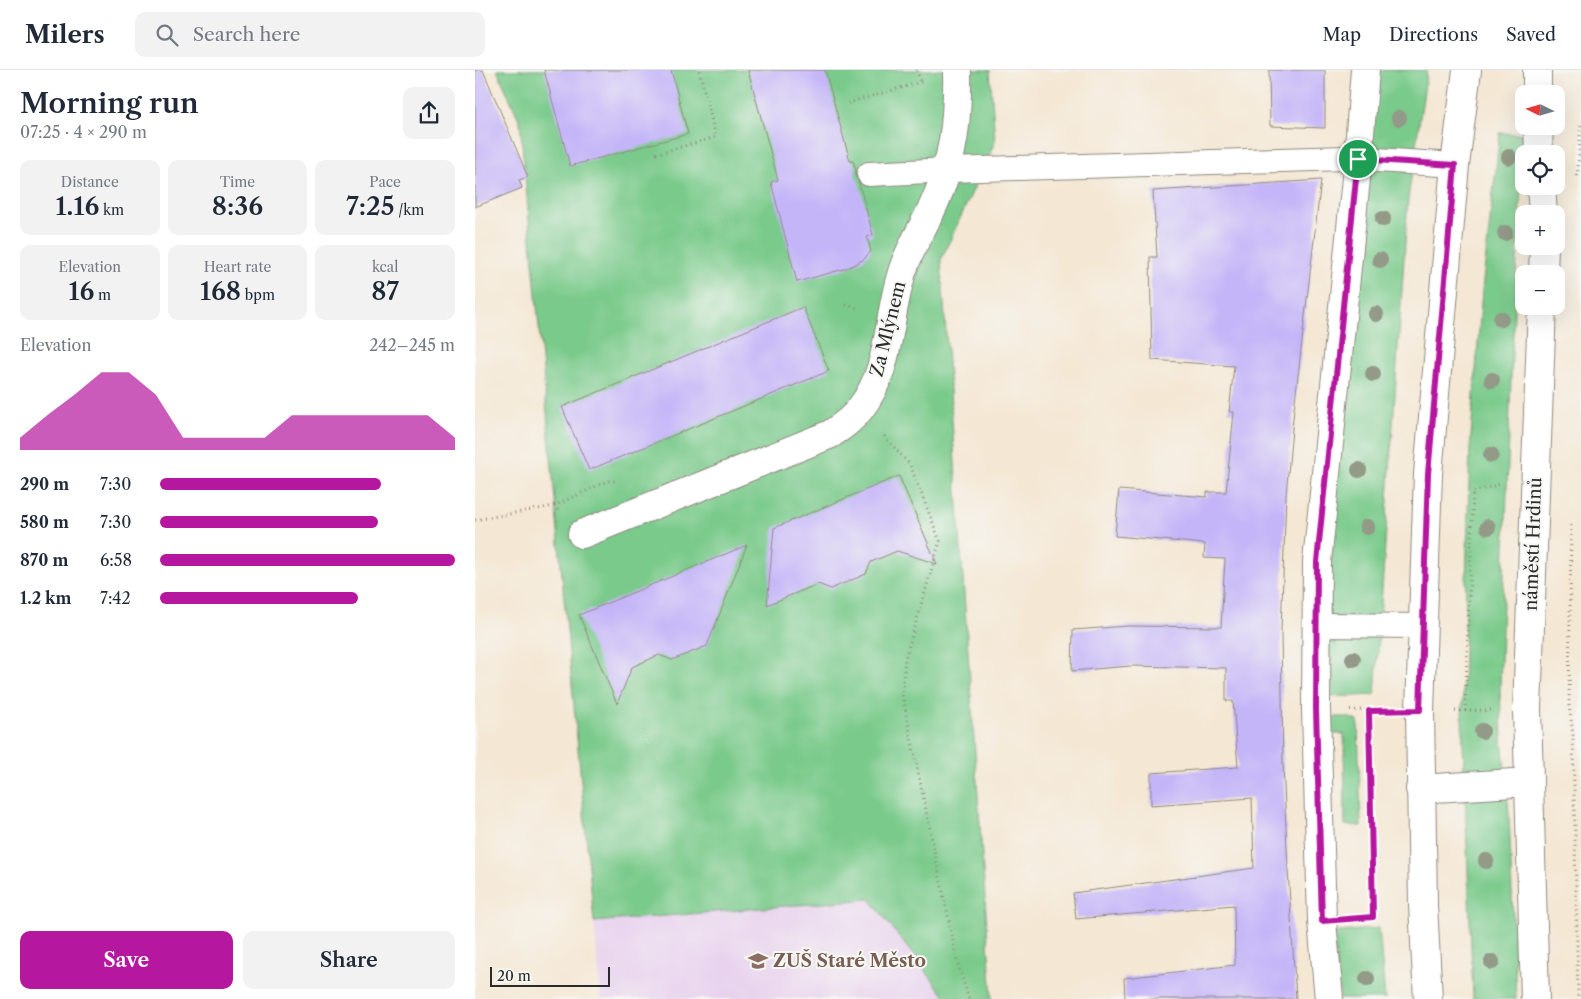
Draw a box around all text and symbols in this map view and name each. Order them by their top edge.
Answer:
search box [135,12,485,57]
text: Milers [25,20,105,49]
icon: search [153,21,181,49]
text: Search here [193,23,300,46]
text: Map [1322,24,1361,46]
text: Directions [1389,24,1478,46]
text: Saved [1506,24,1556,46]
north arrow [1515,85,1565,135]
map controls [1515,85,1565,315]
text: Morning run [20,86,199,120]
button: share [403,87,455,139]
text: 07:25 · 4 × 290 m [20,122,147,142]
pin [1337,138,1379,180]
icon: arrive [1344,145,1372,173]
button: locate [1515,145,1565,195]
text: Distance [61,173,119,191]
text: Time [220,173,255,191]
text: Pace [369,173,401,191]
text: 1.16 [56,191,99,222]
text: 8:36 [212,191,263,222]
text: 7:25 [346,191,394,222]
text: km [99,201,124,219]
text: /km [394,201,424,219]
button: + [1515,205,1565,255]
text: Elevation [59,258,121,276]
text: Heart rate [204,258,271,276]
text: kcal [372,258,398,276]
button: − [1515,265,1565,315]
text: 16 [69,276,94,307]
text: 168 [200,276,241,307]
text: 87 [371,276,399,307]
street label: Za Mlýnem [866,279,911,379]
text: m [94,286,111,304]
text: bpm [241,286,275,304]
text: Elevation [20,335,91,355]
text: 242–245 m [369,335,455,355]
text: 290 m [20,474,69,494]
text: 7:30 [100,474,131,494]
street label: náměstí Hrdinů [1520,477,1546,611]
text: 580 m [20,512,69,532]
text: 7:30 [100,512,131,532]
text: 870 m [20,550,68,570]
text: 6:58 [100,550,132,570]
text: 1.2 km [20,588,72,608]
text: 7:42 [100,588,131,608]
button: Save [20,931,233,989]
button: Share [243,931,455,989]
place label: ZUŠ Staré Město [773,948,926,972]
school or university icon: ZUŠ Staré Město [747,950,769,972]
scale bar [490,964,610,987]
text: 20 m [497,967,531,985]

